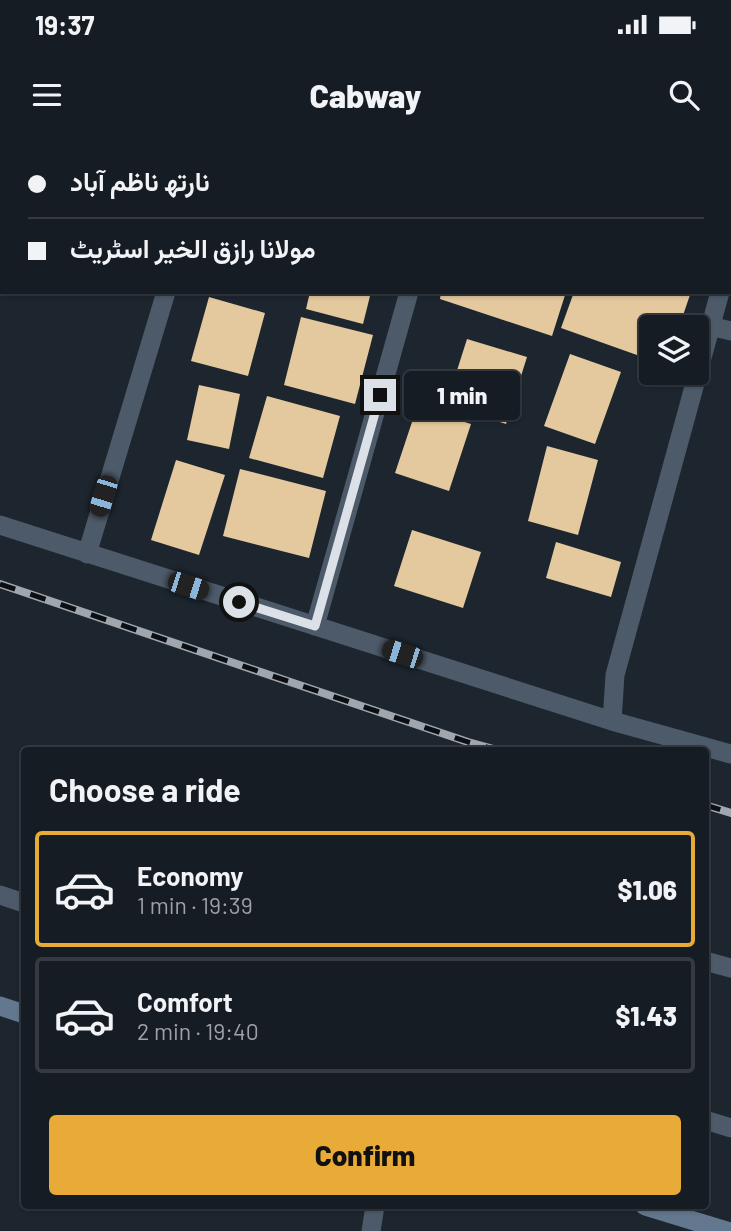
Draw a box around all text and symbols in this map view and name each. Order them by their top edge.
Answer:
text: 19:37 [35,9,94,40]
icon: menu [28,76,66,114]
text: Cabway [309,76,422,114]
icon: search [665,76,703,114]
text: نارتھ ناظم آباد [70,165,210,196]
text: مولانا رازق الخیر اسٹریٹ [70,232,316,263]
map controls [639,315,709,385]
button: layers [639,315,709,385]
callout: 1 min [404,370,520,420]
route end [364,379,396,411]
text: 1 min [437,381,487,409]
car [87,473,120,519]
car [165,570,212,602]
route start [223,586,255,618]
car [379,638,426,670]
text: Choose a ride [49,770,241,808]
icon: car [53,858,116,921]
text: Economy [137,860,243,891]
text: $1.06 [617,874,677,905]
text: 1 min · 19:39 [137,891,253,919]
icon: car [53,984,116,1047]
text: Comfort [137,986,233,1017]
text: $1.43 [615,1000,677,1031]
text: 2 min · 19:40 [137,1017,259,1045]
button: Confirm [49,1115,681,1195]

